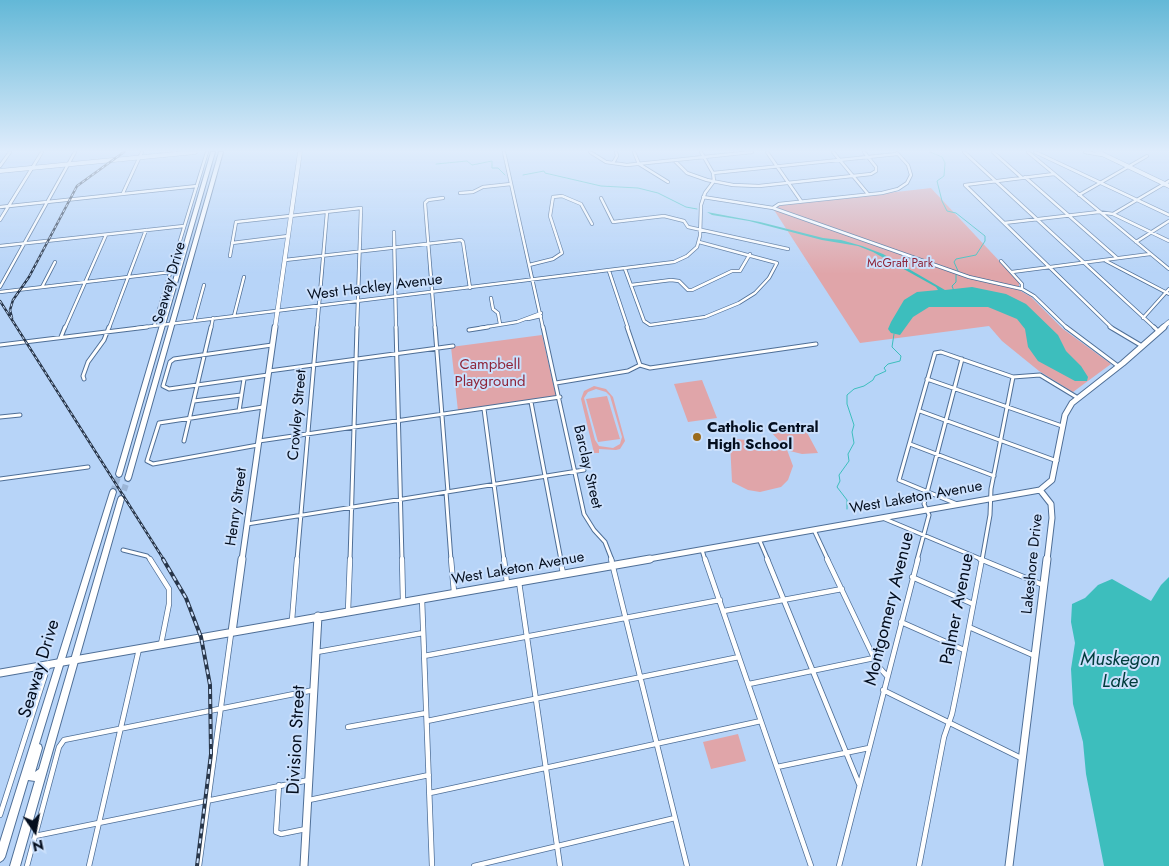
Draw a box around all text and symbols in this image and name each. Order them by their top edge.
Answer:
street label: Seaway Drive [150,240,190,326]
park label: McGraft Park [867,257,933,271]
street label: West Hackley Avenue [306,271,444,305]
park label: Campbell Playground [454,356,526,391]
street label: Crowley Street [285,369,311,461]
place label: Catholic Central High School [707,419,819,454]
street label: Barclay Street [569,423,605,511]
marker: Catholic Central High School [691,431,703,443]
street label: Henry Street [223,467,251,547]
street label: West Laketon Avenue [848,477,984,519]
street label: Lakeshore Drive [1019,513,1047,615]
street label: Montgomery Avenue [860,530,920,688]
street label: West Laketon Avenue [450,548,586,590]
street label: Palmer Avenue [937,551,979,667]
street label: Seaway Drive [15,617,65,721]
water label: Muskegon Lake [1080,649,1160,693]
street label: Division Street [283,685,311,795]
north arrow [10,806,60,856]
text: N [31,835,46,857]

